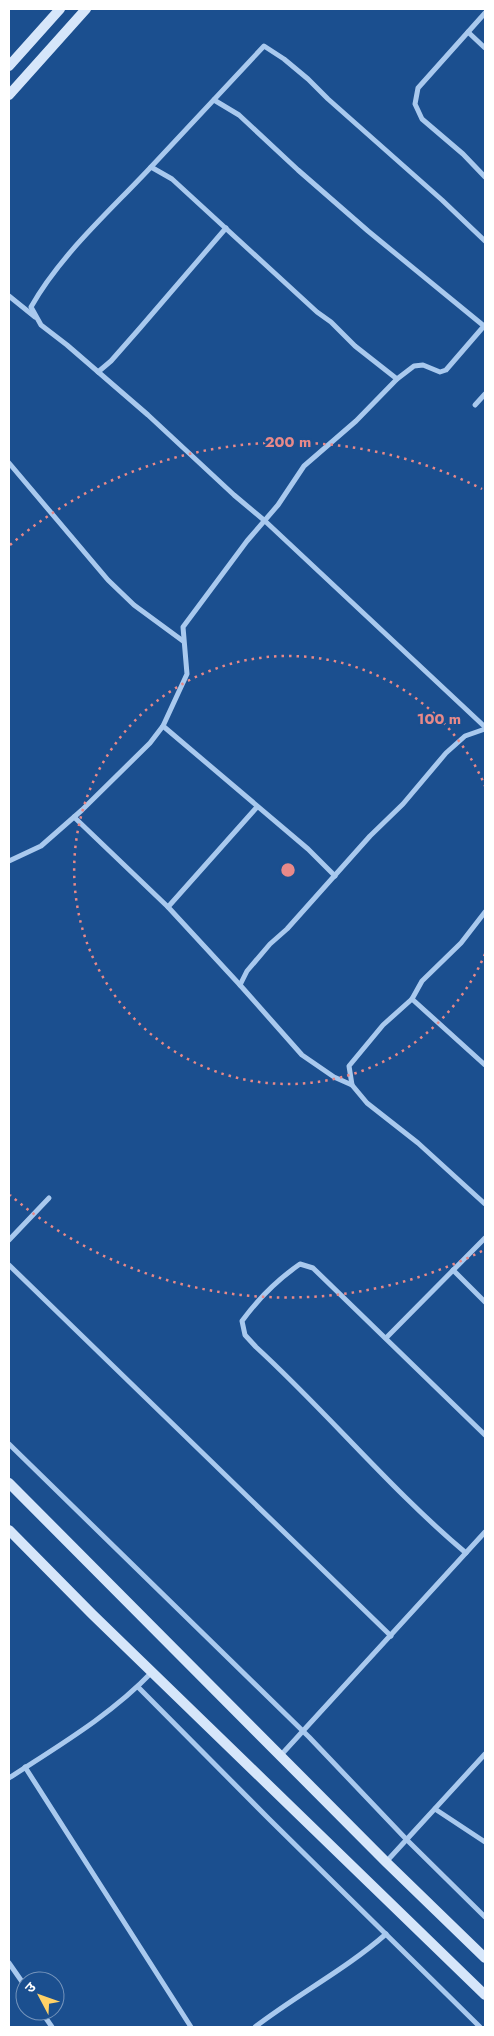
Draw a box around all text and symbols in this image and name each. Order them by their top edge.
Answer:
text: 200 m [265,431,311,453]
text: 100 m [417,708,461,730]
centre of rings [279,861,297,879]
north arrow [15,1971,65,2021]
text: उ [20,1977,41,1997]

